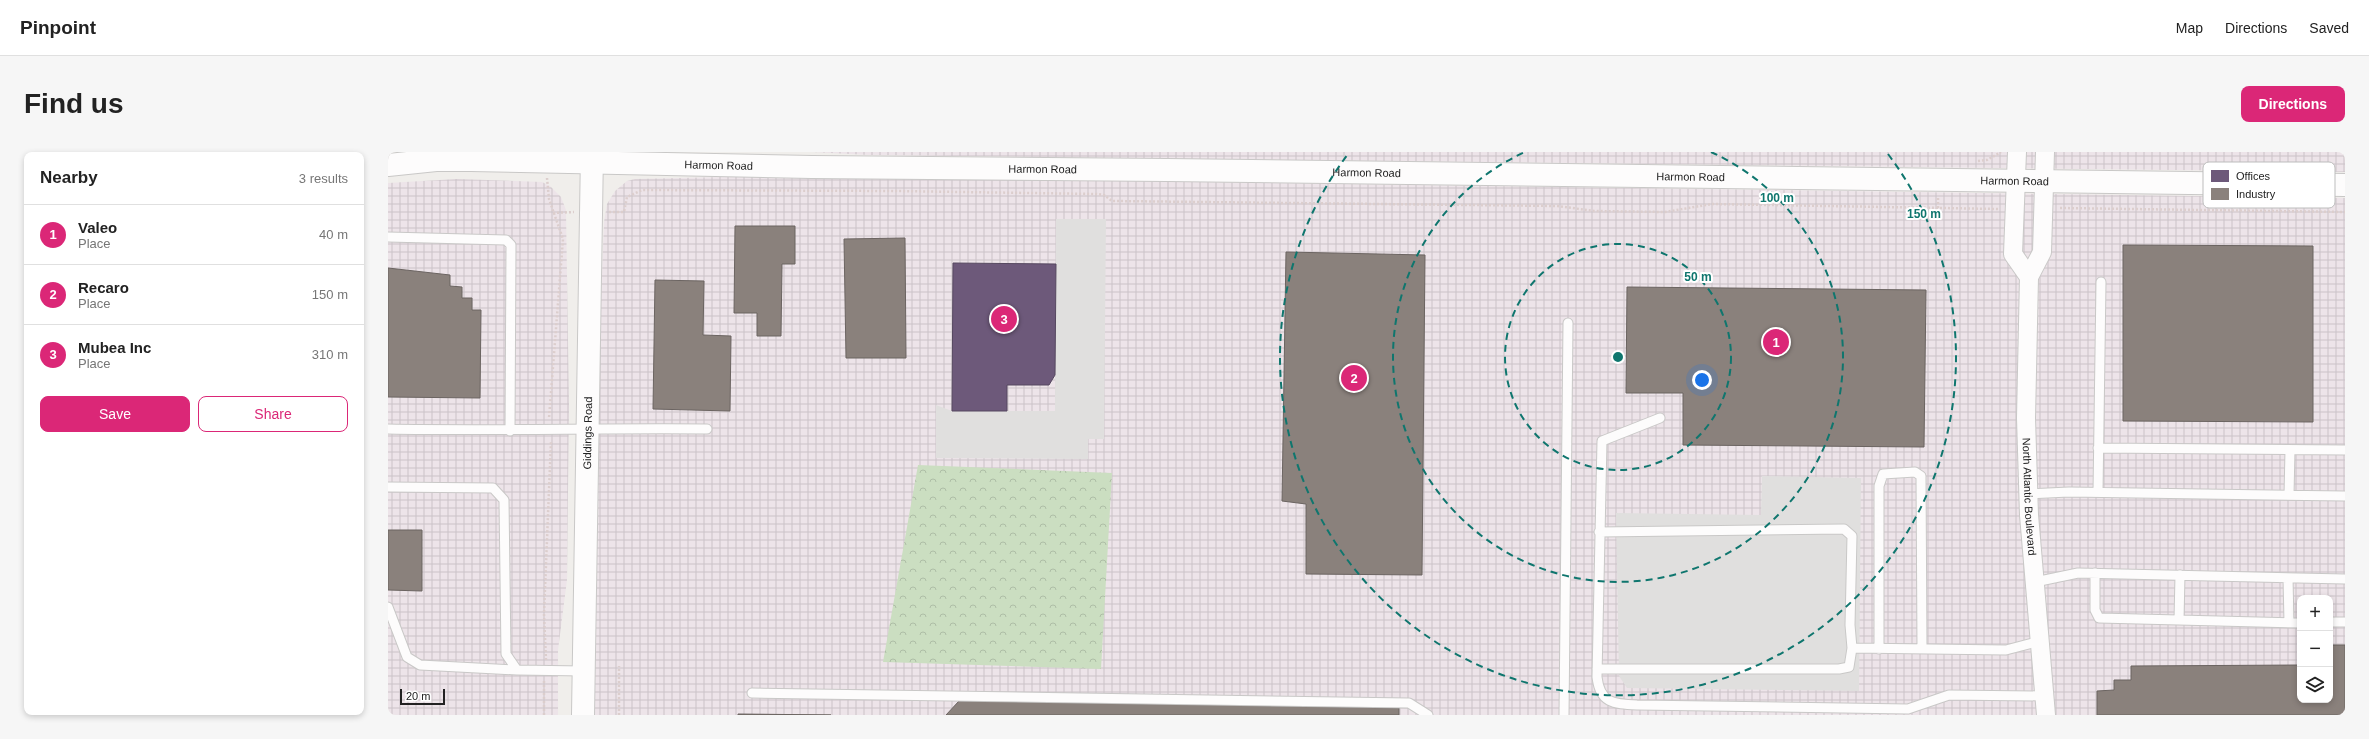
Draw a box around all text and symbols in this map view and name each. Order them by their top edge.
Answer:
text: Pinpoint [20,17,96,38]
text: Map [2176,20,2203,36]
text: Directions [2225,20,2287,36]
text: Saved [2309,20,2349,36]
button: Directions [2241,86,2345,122]
text: Find us [24,88,124,119]
street label: Harmon Road [684,158,753,172]
legend [2203,162,2335,208]
street label: Harmon Road [1008,163,1077,175]
street label: Harmon Road [1332,166,1401,179]
text: Nearby [40,168,98,187]
street label: Harmon Road [1656,170,1725,183]
text: Offices [2236,170,2271,182]
text: 3 results [299,171,348,186]
street label: Harmon Road [1980,174,2049,187]
text: Industry [2236,188,2276,200]
text: 100 m [1760,191,1794,205]
text: 150 m [1907,207,1941,221]
text: Valeo [78,219,117,236]
text: 1 [49,227,57,242]
text: 40 m [319,227,348,242]
text: Place [78,236,111,251]
text: 50 m [1684,270,1712,284]
text: Recaro [78,279,129,296]
text: 2 [49,287,57,302]
text: 150 m [312,287,348,302]
text: Place [78,296,111,311]
pin: 3 [991,304,1017,334]
pin: 1 [1763,327,1789,357]
text: Mubea Inc [78,339,151,356]
text: 3 [49,347,57,362]
text: 310 m [312,347,348,362]
centre of rings [1611,350,1625,364]
text: Place [78,356,111,371]
pin: 2 [1341,363,1367,393]
your location [1692,370,1712,390]
button: Save [40,396,190,432]
button: Share [198,396,348,432]
street label: Giddings Road [581,397,594,470]
street label: North Atlantic Boulevard [2021,437,2038,556]
map controls [2297,595,2333,703]
button: + [2297,595,2333,631]
button: − [2297,631,2333,667]
button: layers [2297,667,2333,703]
scale bar [400,687,445,706]
text: 20 m [406,690,430,702]

